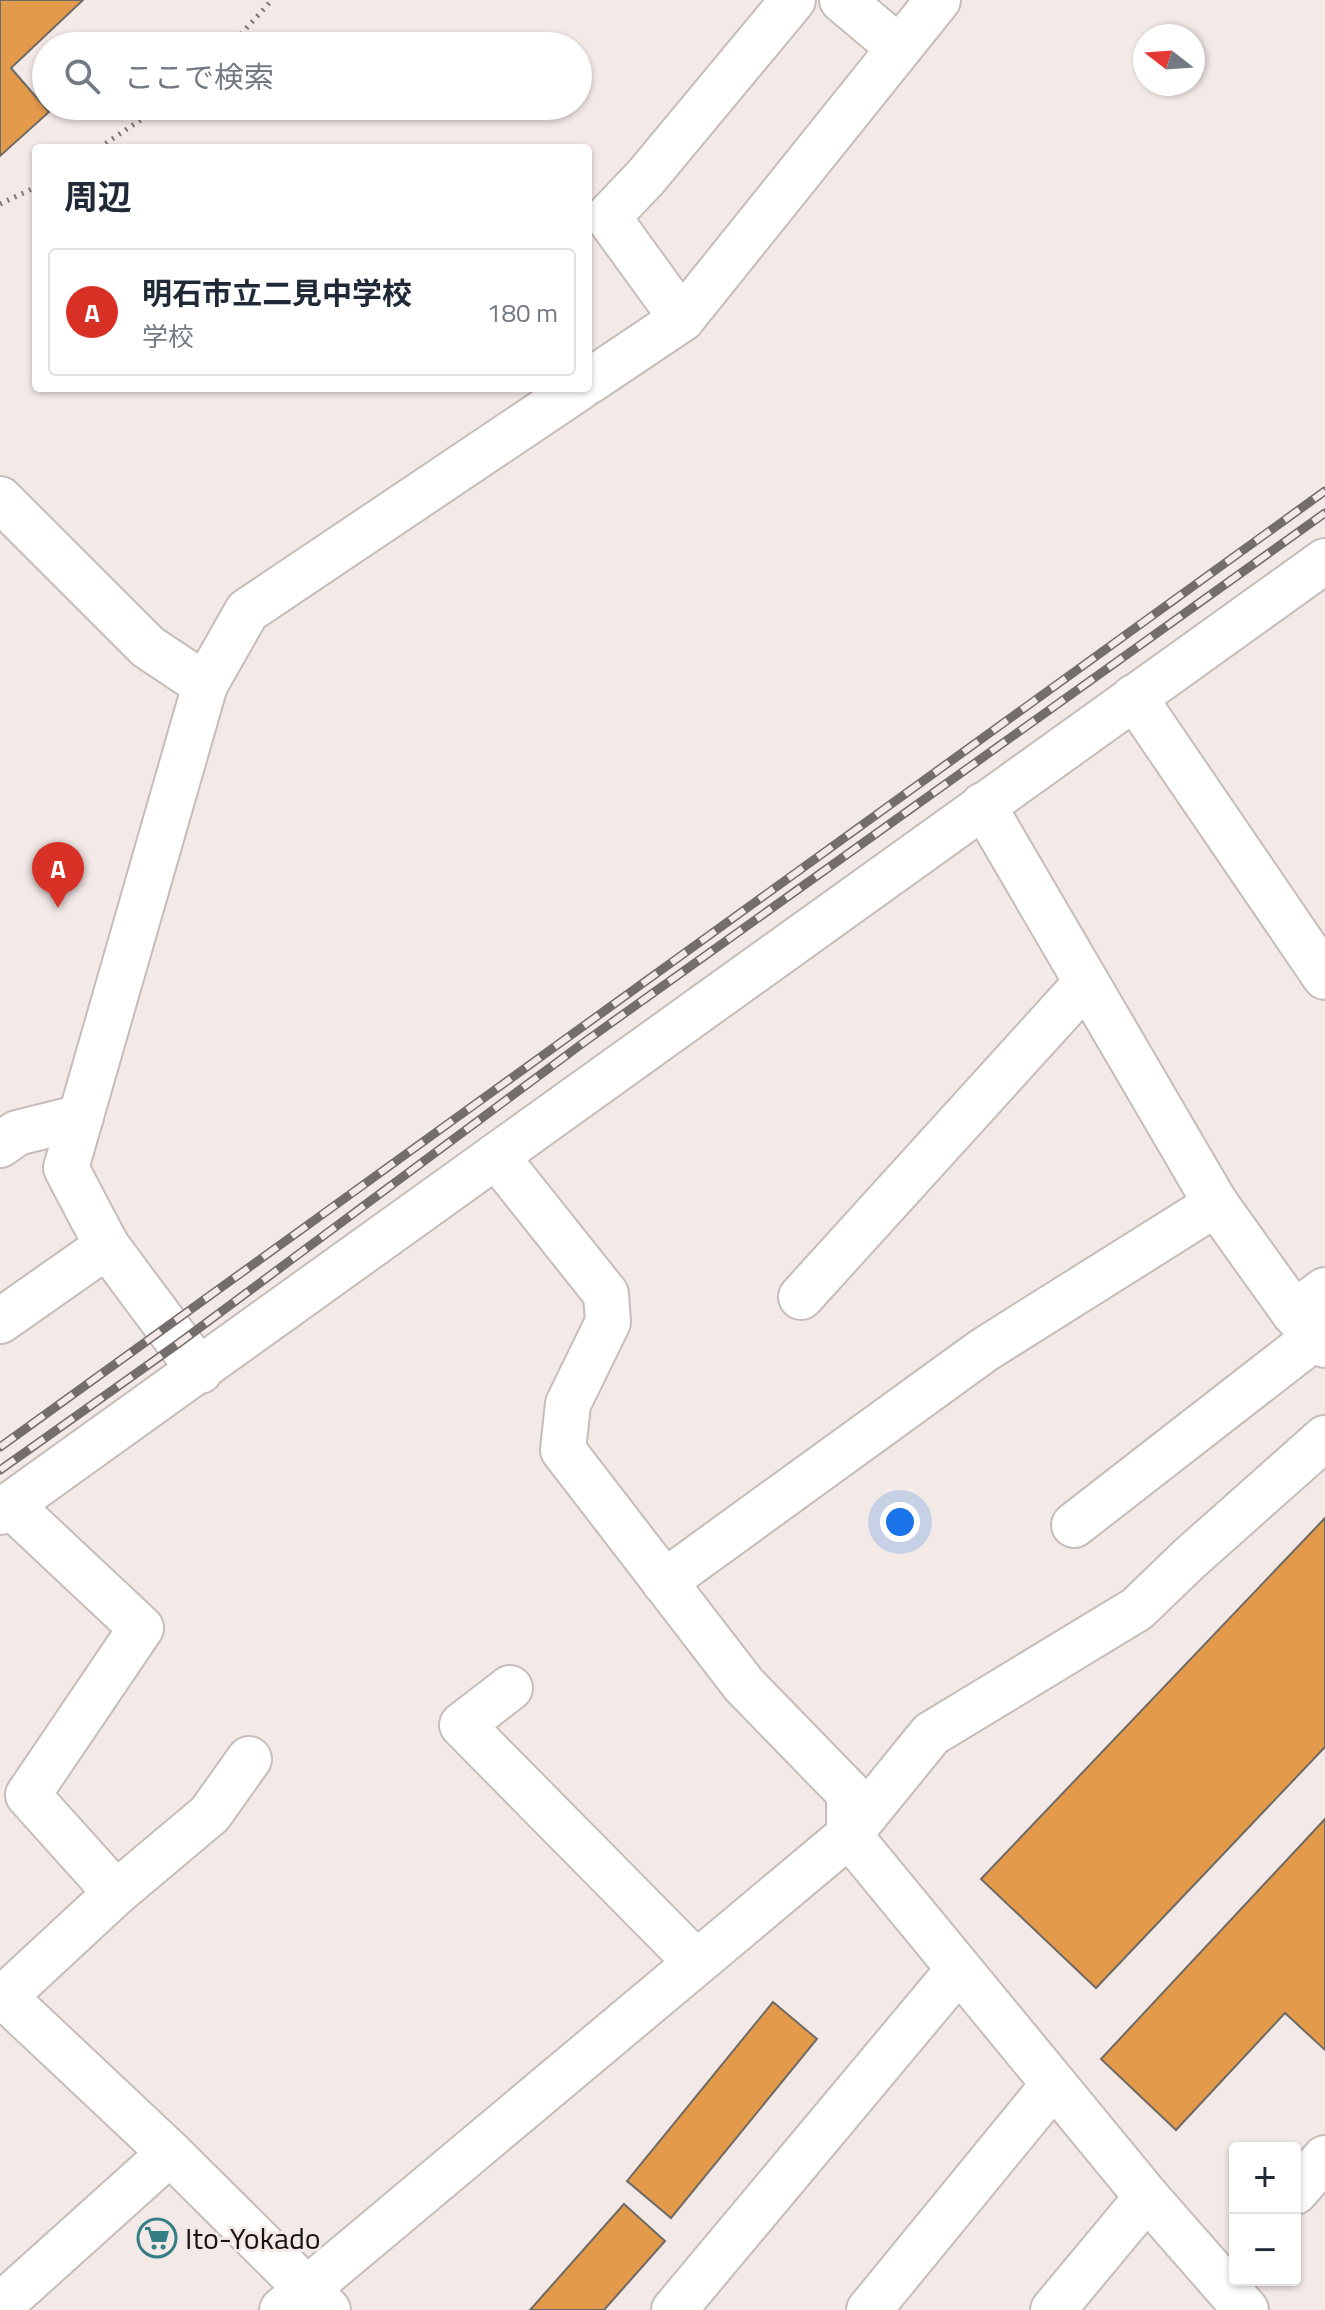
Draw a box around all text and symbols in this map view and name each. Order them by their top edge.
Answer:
north arrow [1133,24,1205,96]
search box [32,32,592,120]
icon: search [60,54,104,98]
text: ここで検索 [124,54,274,100]
text: 周辺 [64,170,132,222]
text: 明石市立二見中学校 [142,270,412,316]
text: A [84,293,100,332]
text: 180 m [487,293,558,332]
text: 学校 [142,317,194,356]
pin: A [32,842,84,908]
your location [880,1502,920,1542]
map controls [1229,2142,1301,2286]
button: + [1229,2142,1301,2214]
button: − [1229,2214,1301,2286]
place label: Ito-Yokado [185,2215,321,2261]
supermarket icon: Ito-Yokado [136,2217,178,2259]

